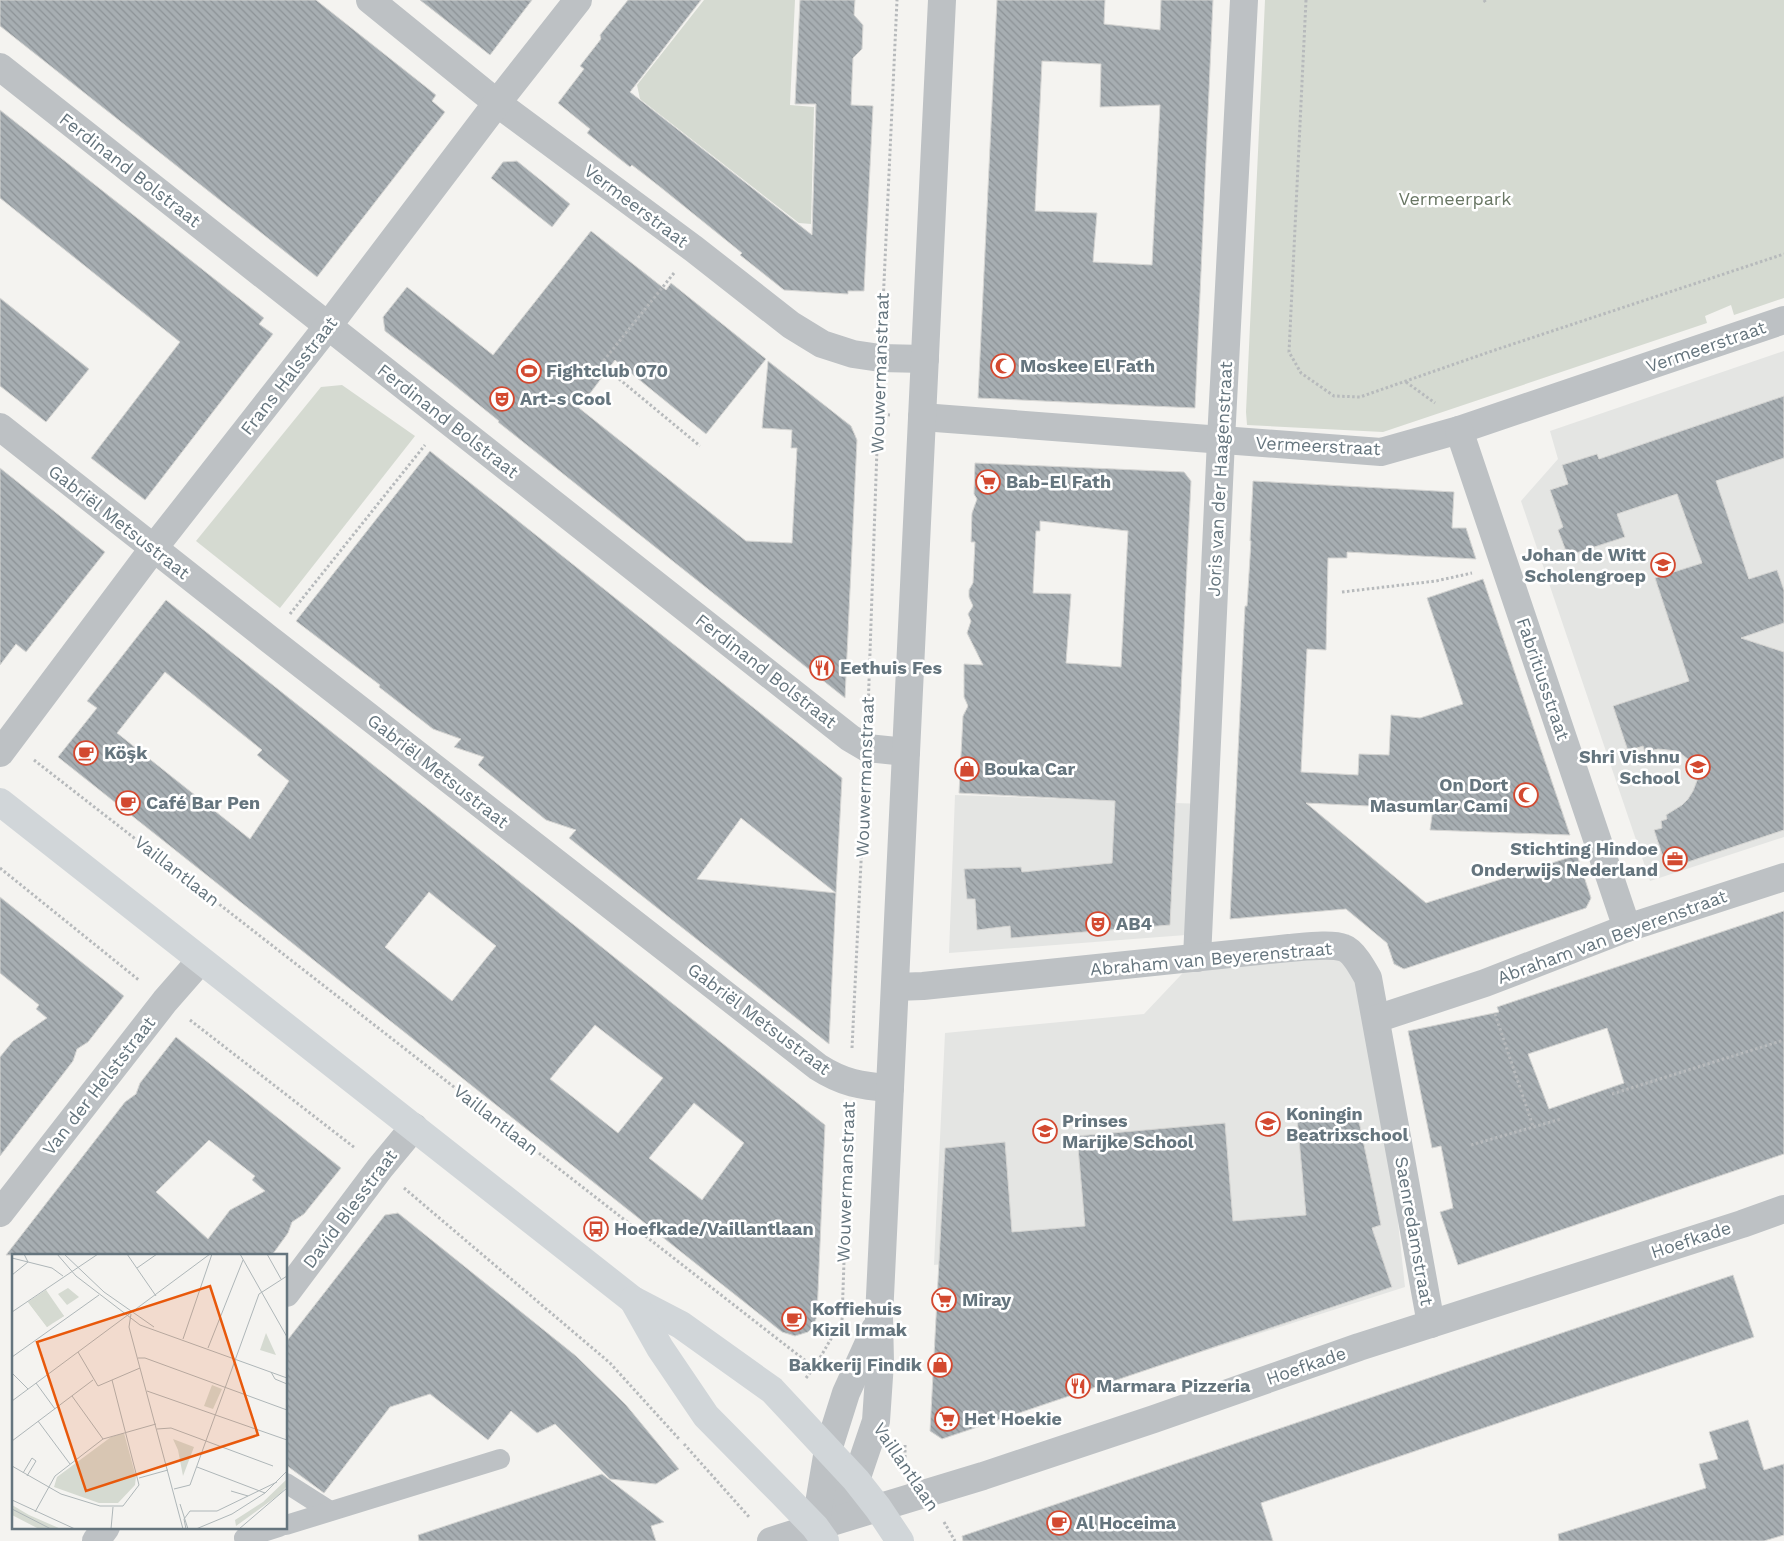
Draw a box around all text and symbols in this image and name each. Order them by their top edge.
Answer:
street label: Ferdinand Bolstraat [56,108,205,231]
street label: Vermeerstraat [580,160,693,252]
park label: Vermeerpark [1399,188,1511,209]
street label: Wouwermanstraat [866,292,893,454]
street label: Frans Halsstraat [236,312,342,439]
street label: Vermeerstraat [1643,316,1769,377]
mosque icon: Moskee El Fath [990,353,1016,379]
place label: Moskee El Fath [1020,355,1155,376]
sports icon: Fightclub 070 [516,358,542,384]
street label: Ferdinand Bolstraat [374,359,523,482]
place label: Fightclub 070 [546,360,668,381]
street label: Joris van der Haagenstraat [1203,360,1236,597]
theatre icon: Art-s Cool [489,386,515,412]
place label: Art-s Cool [520,388,611,409]
street label: Vermeerstraat [1255,432,1382,459]
street label: Gabriël Metsustraat [45,460,194,583]
supermarket icon: Bab-El Fath [975,469,1001,495]
place label: Bab-El Fath [1006,471,1111,492]
place label: Johan de Witt Scholengroep [1521,544,1646,586]
school or university icon: Johan de Witt Scholengroep [1650,552,1676,578]
street label: Ferdinand Bolstraat [692,609,841,732]
street label: Fabritiusstraat [1513,615,1574,743]
restaurant icon: Eethuis Fes [809,655,835,681]
place label: Eethuis Fes [840,657,942,678]
street label: Wouwermanstraat [851,696,878,858]
street label: Gabriël Metsustraat [364,709,513,832]
cafe icon: Köşk [73,740,99,766]
place label: Köşk [104,742,148,763]
place label: Shri Vishnu School [1579,746,1680,788]
school or university icon: Shri Vishnu School [1685,754,1711,780]
shop icon: Bouka Car [954,756,980,782]
place label: Bouka Car [984,758,1075,779]
place label: On Dort Masumlar Cami [1370,774,1508,816]
mosque icon: On Dort Masumlar Cami [1513,782,1539,808]
cafe icon: Café Bar Pen [115,790,141,816]
place label: Café Bar Pen [146,792,260,813]
street label: Vaillantlaan [131,831,224,910]
place label: Stichting Hindoe Onderwijs Nederland [1471,838,1658,880]
office icon: Stichting Hindoe Onderwijs Nederland [1662,846,1688,872]
street label: Abraham van Beyerenstraat [1494,885,1730,988]
theatre icon: AB4 [1085,911,1111,937]
place label: AB4 [1116,913,1152,934]
street label: Abraham van Beyerenstraat [1089,937,1333,980]
street label: Gabriël Metsustraat [684,958,835,1079]
street label: Van der Helststraat [38,1012,160,1159]
street label: Vaillantlaan [450,1080,543,1159]
street label: Wouwermanstraat [832,1101,859,1263]
place label: Koningin Beatrixschool [1286,1103,1408,1145]
place label: Prinses Marijke School [1062,1110,1194,1152]
school or university icon: Koningin Beatrixschool [1255,1111,1281,1137]
school or university icon: Prinses Marijke School [1032,1118,1058,1144]
street label: David Blesstraat [298,1145,401,1272]
street label: Saenredamstraat [1391,1155,1438,1307]
bus stop icon: Hoefkade/Vaillantlaan [583,1216,609,1242]
street label: Hoefkade [1648,1217,1734,1262]
place label: Hoefkade/Vaillantlaan [614,1218,814,1239]
inset map [12,1254,288,1528]
supermarket icon: Miray [931,1287,957,1313]
place label: Miray [962,1289,1012,1310]
place label: Koffiehuis Kizil Irmak [812,1298,908,1340]
cafe icon: Koffiehuis Kizil Irmak [781,1306,807,1332]
street label: Hoefkade [1263,1342,1349,1389]
shop icon: Bakkerij Findik [927,1352,953,1378]
place label: Bakkerij Findik [788,1354,923,1375]
restaurant icon: Marmara Pizzeria [1065,1373,1091,1399]
place label: Marmara Pizzeria [1096,1375,1251,1396]
supermarket icon: Het Hoekie [934,1406,960,1432]
place label: Het Hoekie [964,1408,1062,1429]
street label: Vaillantlaan [869,1418,944,1515]
cafe icon: Al Hoceima [1046,1510,1072,1536]
place label: Al Hoceima [1076,1512,1177,1533]

